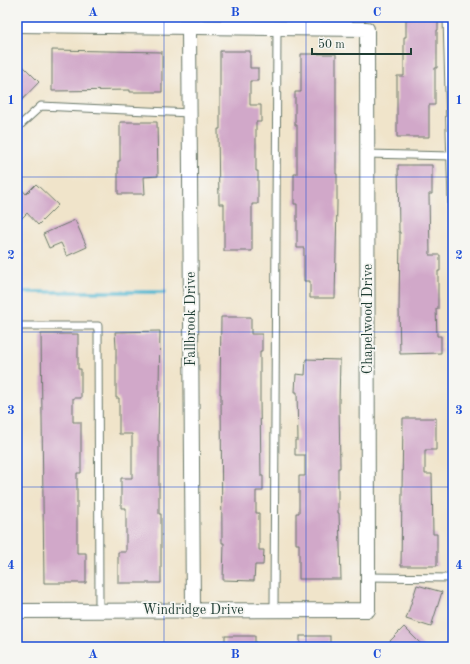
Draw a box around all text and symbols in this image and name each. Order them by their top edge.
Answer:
text: A [88,6,98,19]
text: B [230,6,240,19]
text: C [373,6,381,19]
scale bar [312,30,411,56]
text: 50 m [318,38,345,51]
text: 1 [7,94,15,107]
text: 1 [455,94,463,107]
text: 2 [7,249,15,262]
text: 2 [455,249,463,262]
street label: Chapelwood Drive [361,264,375,374]
street label: Fallbrook Drive [184,272,198,366]
text: 3 [7,404,15,417]
text: 3 [455,404,463,417]
text: 4 [7,559,15,572]
text: 4 [455,559,463,572]
street label: Windridge Drive [142,603,244,617]
text: A [88,648,98,661]
text: B [230,648,240,661]
text: C [373,648,381,661]

